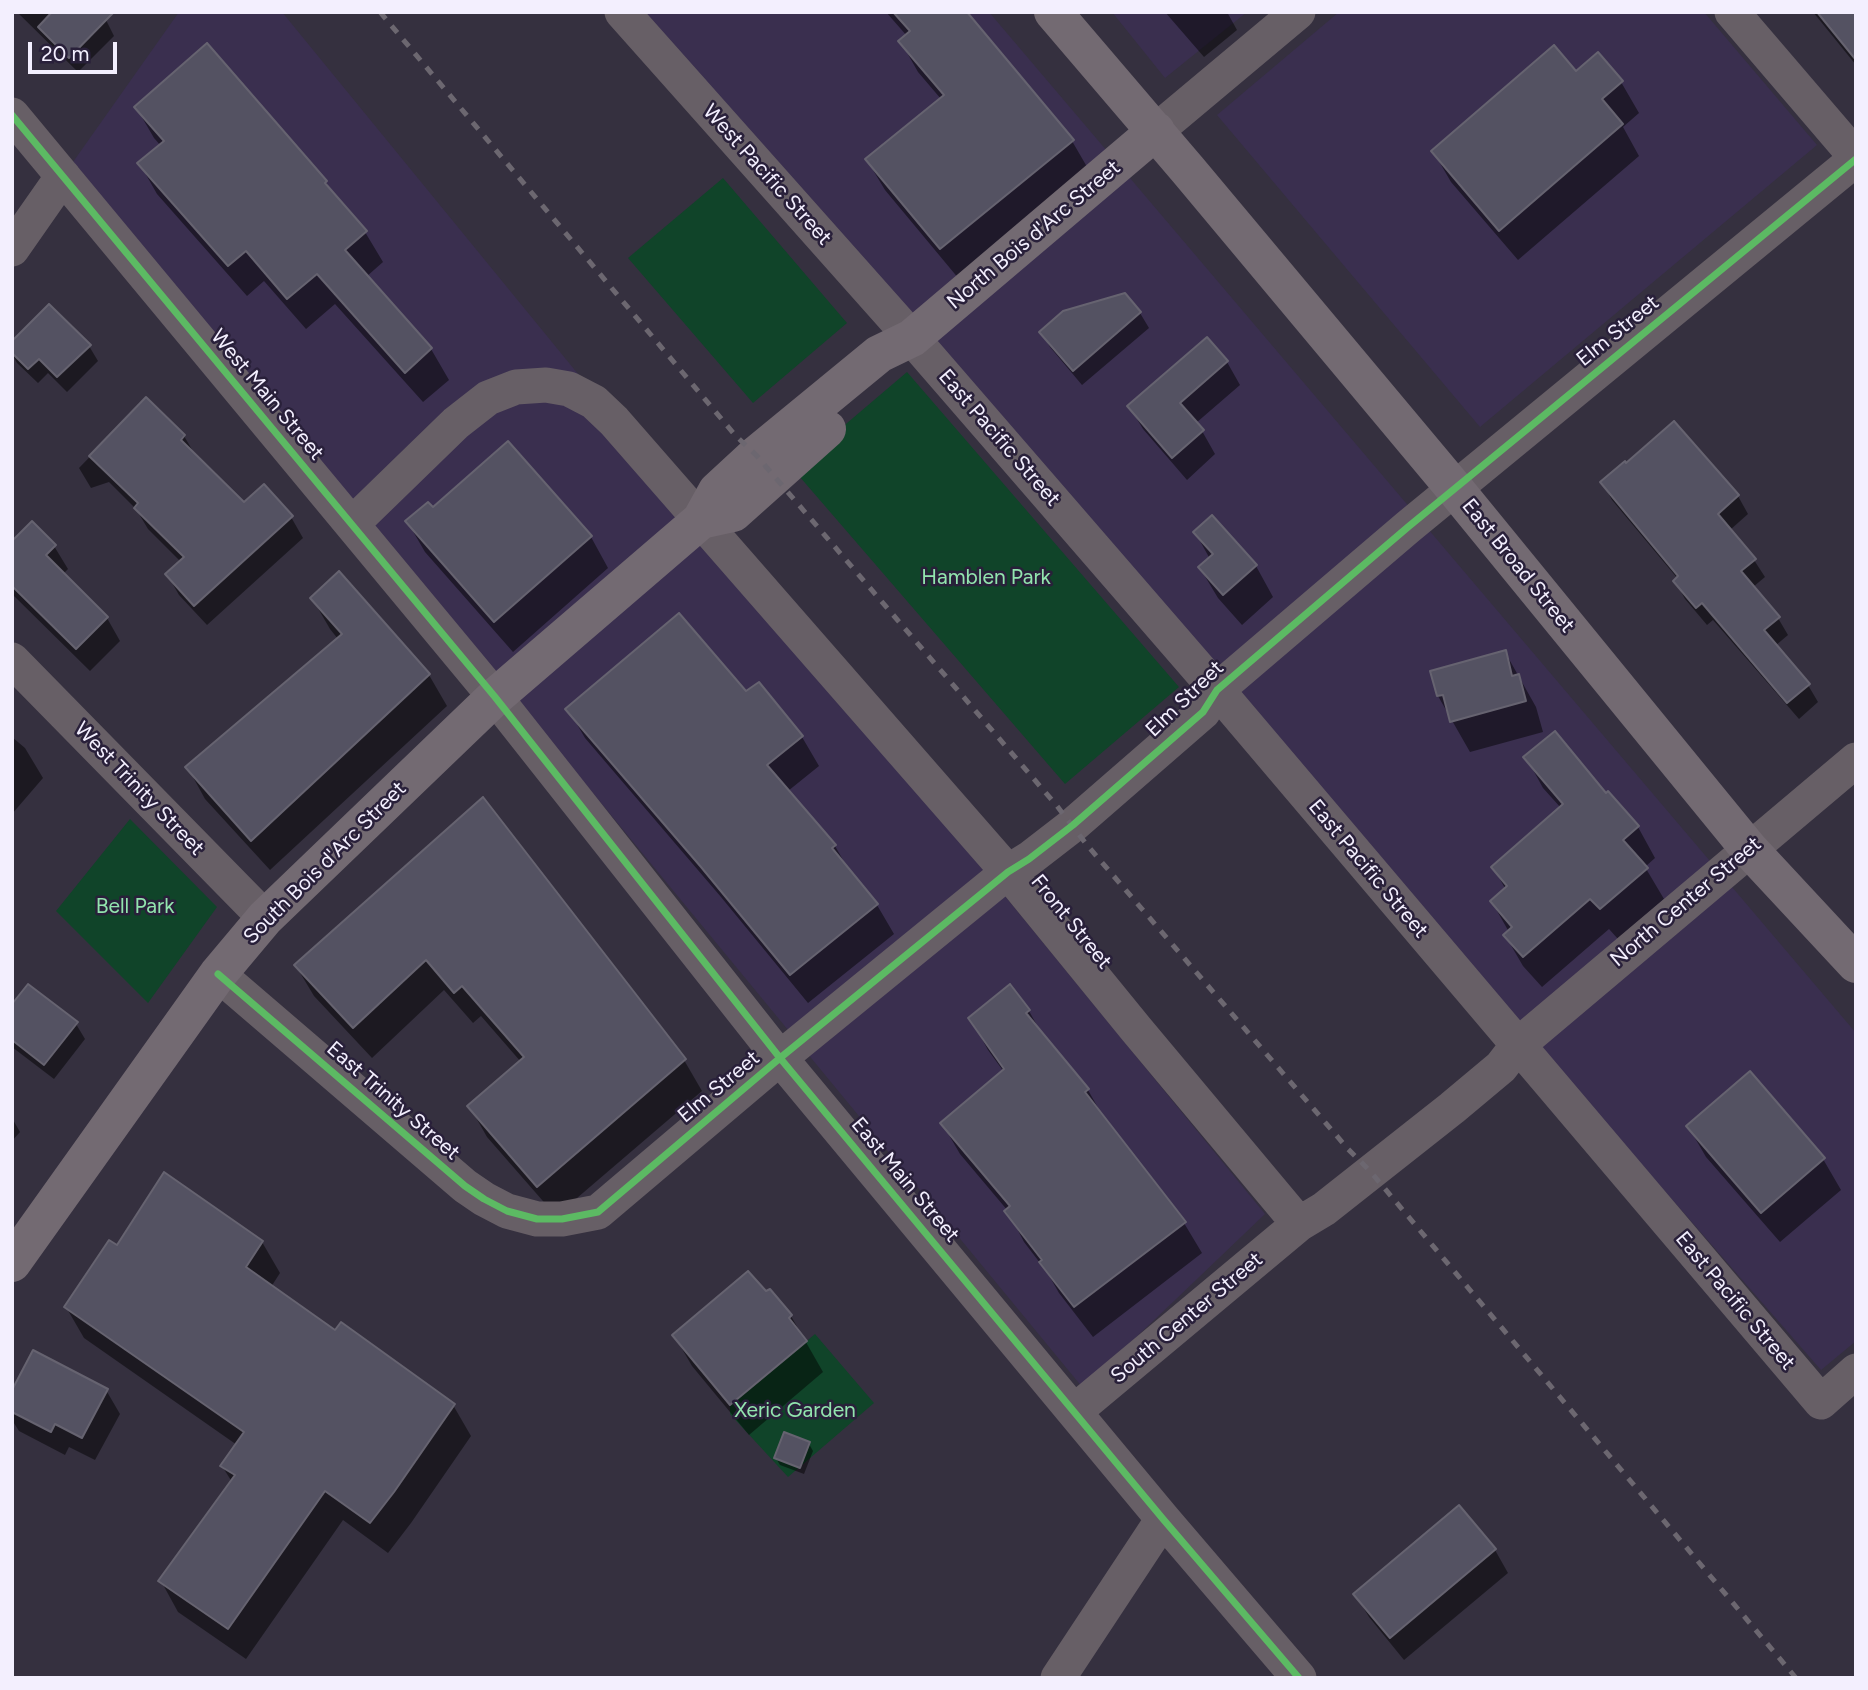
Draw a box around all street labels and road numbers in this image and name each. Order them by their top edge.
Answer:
street label: West Pacific Street [697,99,837,251]
street label: North Bois d'Arc Street [942,155,1126,315]
street label: Elm Street [1572,290,1664,372]
street label: West Main Street [205,325,329,465]
street label: East Pacific Street [933,364,1065,512]
street label: East Broad Street [1456,494,1580,638]
street label: Elm Street [1141,656,1229,742]
street label: West Trinity Street [69,717,209,861]
street label: South Bois d'Arc Street [238,776,412,950]
street label: East Pacific Street [1303,795,1433,943]
street label: North Center Street [1605,832,1767,972]
street label: Front Street [1025,870,1117,974]
street label: East Trinity Street [321,1036,465,1166]
street label: Elm Street [673,1046,765,1128]
street label: East Main Street [845,1112,965,1248]
street label: East Pacific Street [1670,1227,1800,1375]
street label: South Center Street [1106,1247,1268,1389]

